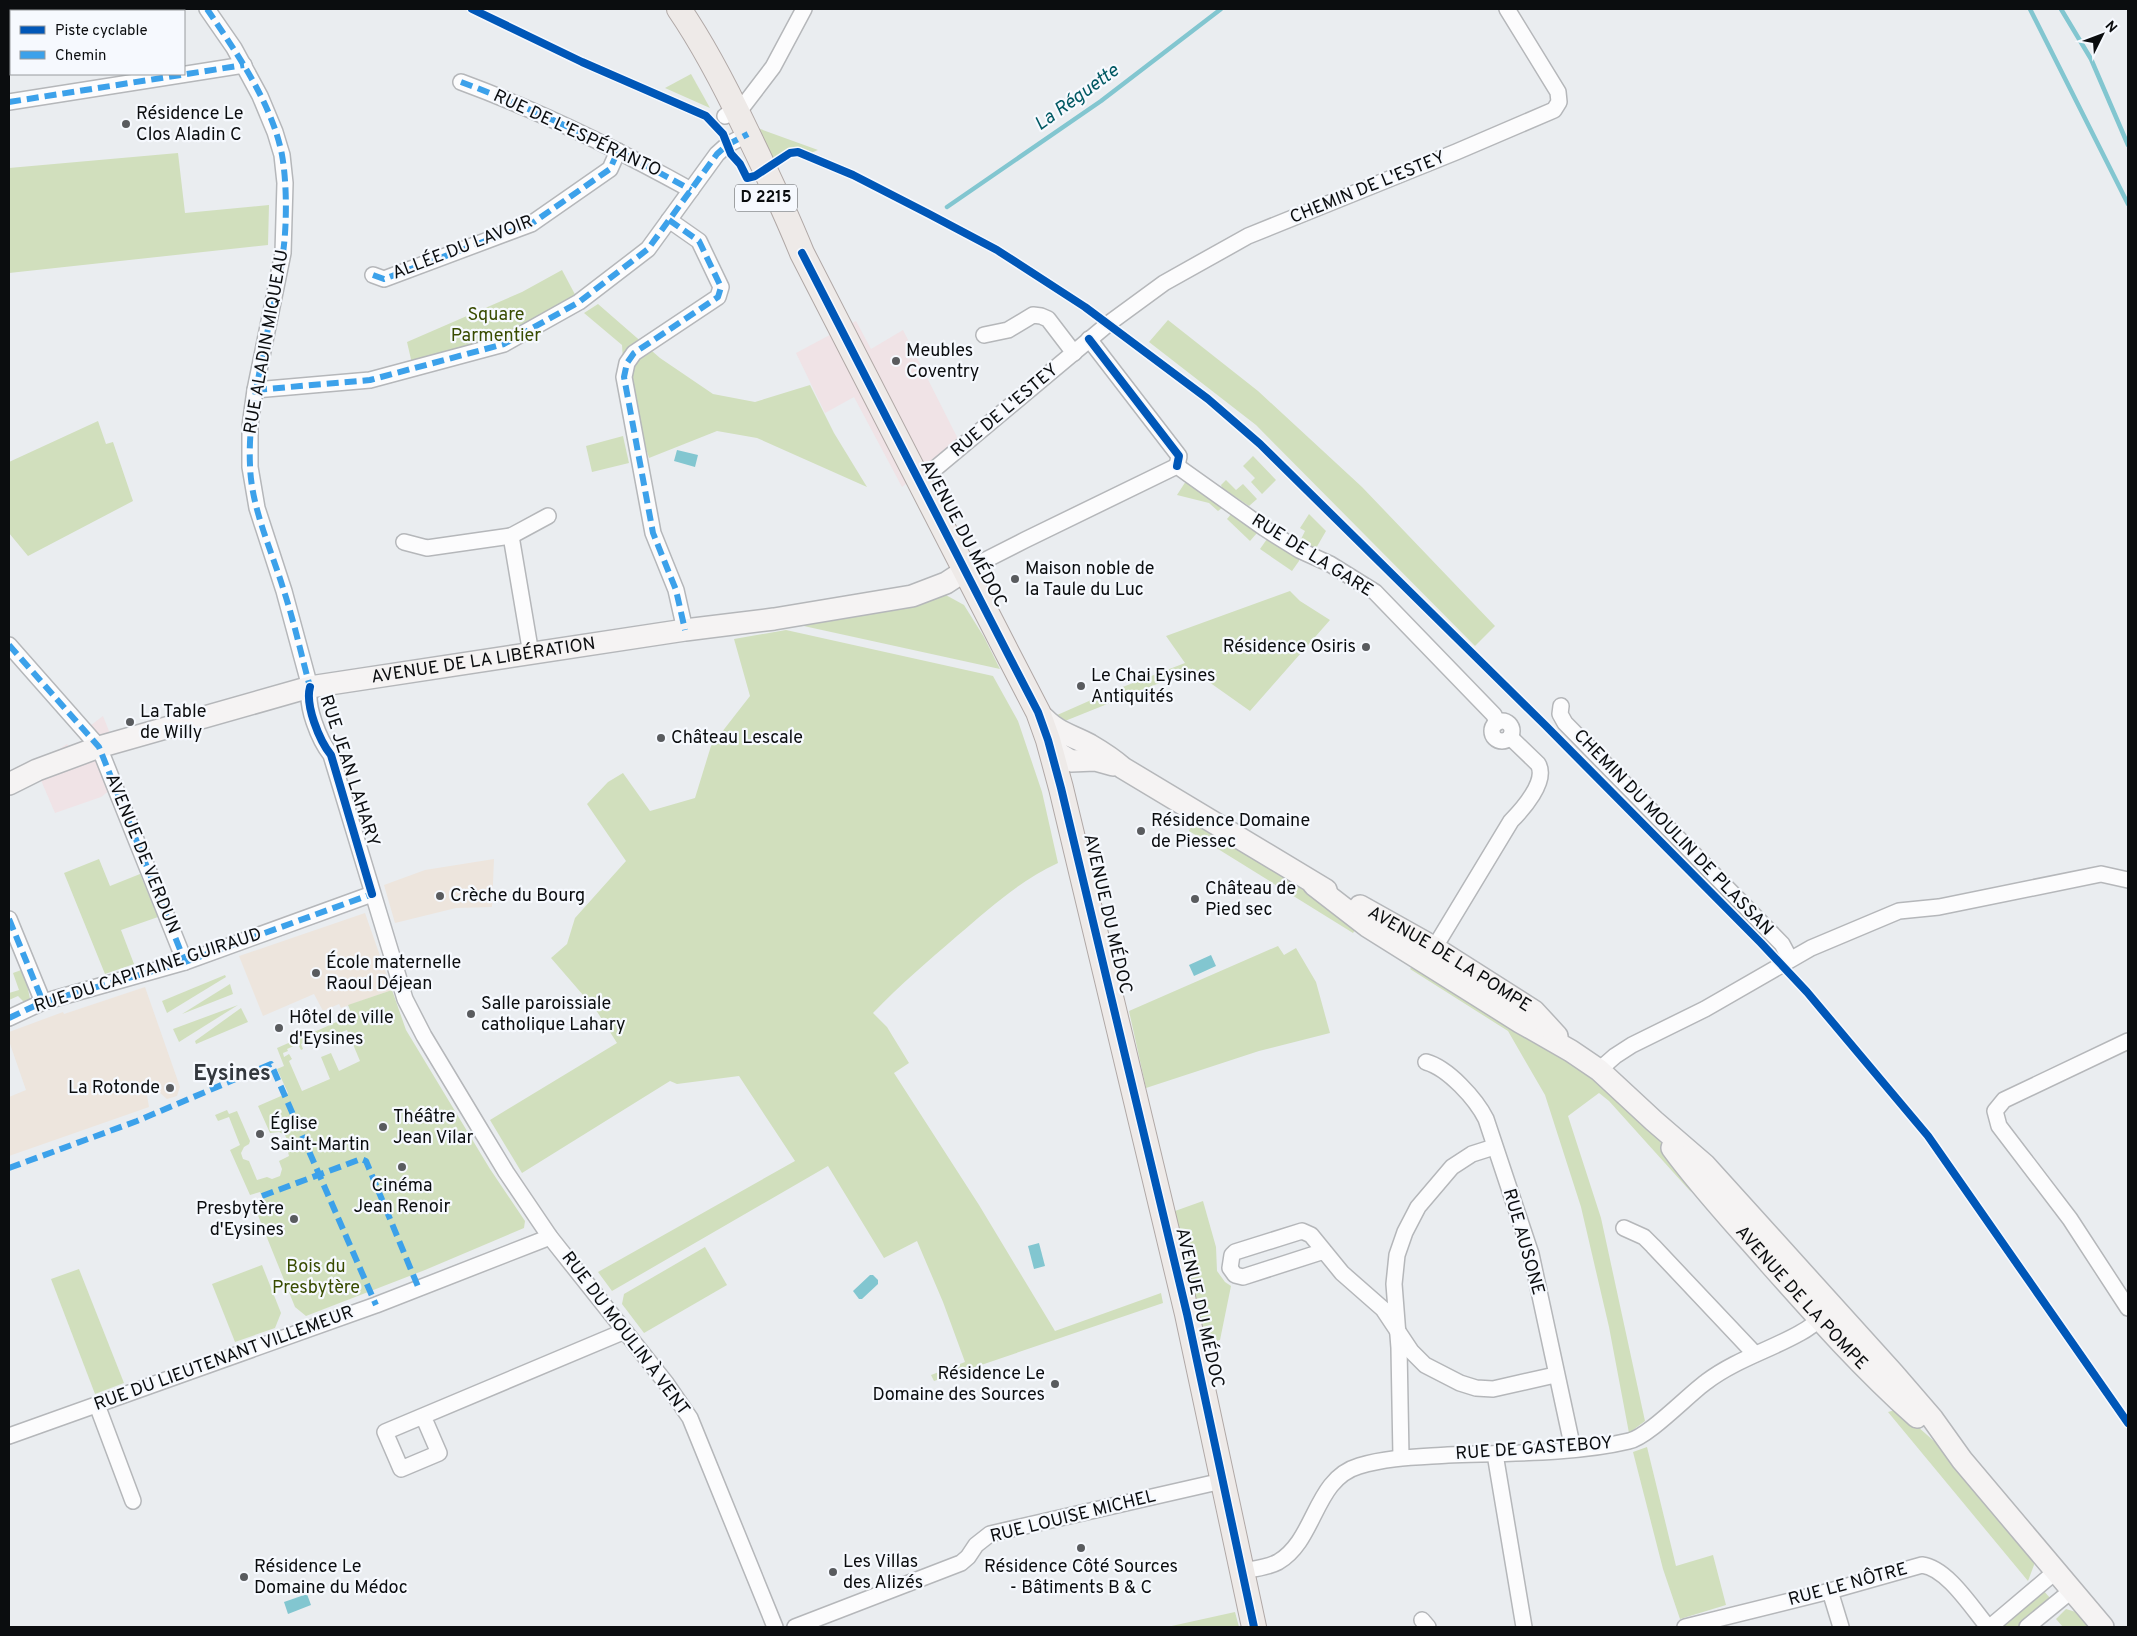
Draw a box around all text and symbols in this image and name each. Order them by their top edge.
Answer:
legend [10,10,185,75]
north arrow [2077,10,2127,60]
text: N [2101,18,2120,37]
text: Piste cyclable [55,22,148,41]
text: Chemin [55,47,107,66]
water label: La Réguette [1030,59,1124,137]
street label: RUE DE L'ESPÉRANTO [489,83,665,183]
place label: Résidence Le Clos Aladin C [136,103,243,147]
marker: Résidence Le Clos Aladin C [120,118,132,130]
street label: CHEMIN DE L'ESTEY [1287,146,1449,230]
road number: D 2215 [735,184,797,212]
street label: ALLÉE DU LAVOIR [389,209,537,285]
street label: RUE ALADIN MIQUEAU [239,248,295,436]
park label: Square Parmentier [451,304,541,348]
place label: Meubles Coventry [906,340,979,384]
marker: Meubles Coventry [890,355,902,367]
street label: RUE DE L'ESTEY [946,359,1064,463]
street label: AVENUE DU MÉDOC [914,455,1013,612]
street label: RUE DE LA GARE [1247,509,1377,603]
place label: Maison noble de la Taule du Luc [1025,558,1155,602]
marker: Maison noble de la Taule du Luc [1009,573,1021,585]
street label: AVENUE DE LA LIBÉRATION [369,632,597,689]
place label: Résidence Osiris [1223,636,1356,659]
marker: Résidence Osiris [1360,641,1372,653]
place label: Le Chai Eysines Antiquités [1091,665,1215,709]
marker: Le Chai Eysines Antiquités [1075,680,1087,692]
street label: RUE JEAN LAHARY [314,692,384,850]
place label: La Table de Willy [140,701,206,745]
marker: La Table de Willy [124,716,136,728]
street label: CHEMIN DU MOULIN DE PLASSAN [1568,725,1778,941]
place label: Château Lescale [671,727,803,750]
marker: Château Lescale [655,732,667,744]
street label: AVENUE DE VERDUN [99,771,185,937]
place label: Résidence Domaine de Piessec [1151,810,1310,854]
marker: Résidence Domaine de Piessec [1135,825,1147,837]
street label: AVENUE DU MÉDOC [1077,831,1139,996]
place label: Château de Pied sec [1205,878,1296,922]
place label: Crèche du Bourg [450,885,585,908]
marker: Crèche du Bourg [434,890,446,902]
marker: Château de Pied sec [1189,893,1201,905]
street label: AVENUE DE LA POMPE [1363,901,1535,1018]
street label: RUE DU CAPITAINE GUIRAUD [31,923,265,1019]
place label: École maternelle Raoul Déjean [326,950,461,996]
marker: École maternelle Raoul Déjean [310,967,322,979]
place label: Salle paroissiale catholique Lahary [481,993,625,1037]
place label: Hôtel de ville d'Eysines [289,1007,394,1051]
marker: Salle paroissiale catholique Lahary [465,1008,477,1020]
marker: Hôtel de ville d'Eysines [273,1022,285,1034]
district label: Eysines [193,1061,271,1088]
place label: La Rotonde [68,1077,160,1100]
marker: La Rotonde [164,1082,176,1094]
place label: Théâtre Jean Vilar [393,1106,474,1150]
place label: Église Saint-Martin [270,1111,370,1157]
marker: Théâtre Jean Vilar [377,1121,389,1133]
marker: Église Saint-Martin [254,1128,266,1140]
marker: Cinéma Jean Renoir [396,1161,408,1173]
place label: Cinéma Jean Renoir [354,1175,450,1219]
street label: RUE AUSONE [1497,1186,1549,1298]
place label: Presbytère d'Eysines [196,1198,284,1242]
marker: Presbytère d'Eysines [288,1213,300,1225]
street label: AVENUE DE LA POMPE [1730,1221,1873,1375]
street label: AVENUE DU MÉDOC [1169,1225,1231,1390]
street label: RUE DU MOULIN À VENT [556,1246,696,1421]
park label: Bois du Presbytère [272,1256,360,1300]
street label: RUE DU LIEUTENANT VILLEMEUR [91,1301,357,1417]
place label: Résidence Le Domaine des Sources [873,1363,1045,1407]
marker: Résidence Le Domaine des Sources [1049,1378,1061,1390]
street label: RUE DE GASTEBOY [1455,1432,1613,1466]
street label: RUE LOUISE MICHEL [988,1485,1158,1549]
marker: Résidence Côté Sources - Bâtiments B & C [1075,1542,1087,1554]
place label: Les Villas des Alizés [843,1551,923,1595]
place label: Résidence Le Domaine du Médoc [254,1556,408,1600]
place label: Résidence Côté Sources - Bâtiments B & C [984,1556,1178,1600]
street label: RUE LE NÔTRE [1785,1556,1910,1612]
marker: Les Villas des Alizés [827,1566,839,1578]
marker: Résidence Le Domaine du Médoc [238,1571,250,1583]

